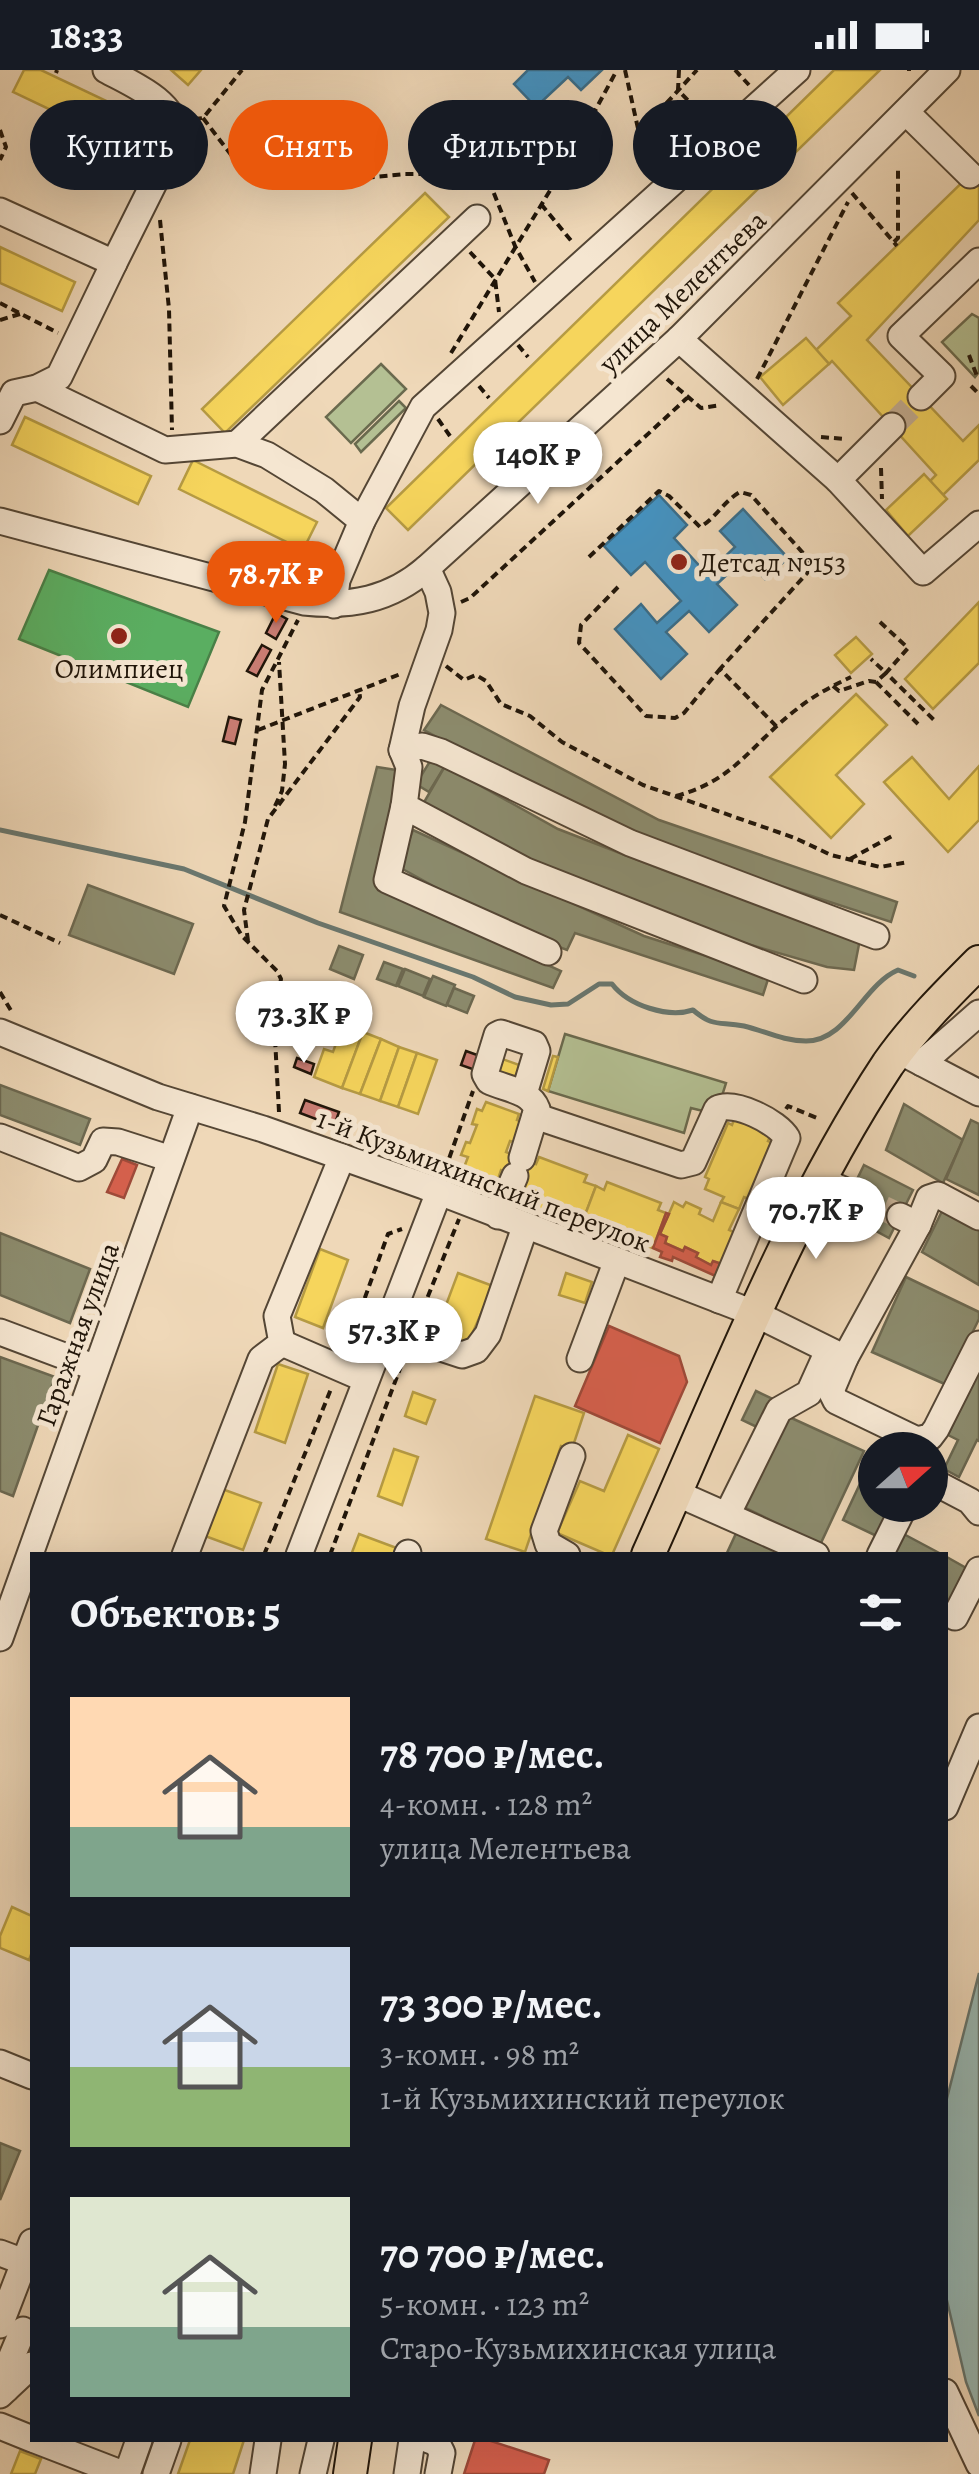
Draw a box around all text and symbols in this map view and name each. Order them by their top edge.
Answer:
text: 18:33 [50,9,124,61]
chip: Купить [30,100,208,190]
chip: Снять [228,100,388,190]
chip: Фильтры [408,100,613,190]
chip: Новое [633,100,797,190]
street label: улица Мелентьева [590,202,775,382]
pin: 140K ₽ [457,422,619,507]
text: 140K ₽ [495,432,581,476]
pin: 78.7K ₽ [184,541,368,626]
place label: Детсад №153 [699,544,846,582]
text: 78.7K ₽ [229,551,323,595]
marker: Детсад №153 [668,551,690,573]
marker: Олимпиец [108,625,130,647]
place label: Олимпиец [54,650,184,688]
pin: 73.3K ₽ [212,981,396,1066]
text: 73.3K ₽ [258,991,350,1035]
street label: 1-й Кузьмихинский переулок [311,1100,656,1262]
pin: 70.7K ₽ [724,1177,908,1262]
text: 70.7K ₽ [768,1187,864,1231]
street label: Гаражная улица [27,1237,129,1432]
pin: 57.3K ₽ [302,1298,486,1383]
text: 57.3K ₽ [348,1308,440,1352]
north arrow [858,1432,948,1522]
map controls [858,1432,948,1522]
text: Объектов: 5 [70,1584,281,1641]
icon: filters [853,1585,908,1640]
text: 78 700 ₽/мес. [380,1725,605,1782]
icon: home [150,1737,270,1857]
text: 4-комн. · 128 m² [380,1782,592,1826]
text: улица Мелентьева [380,1826,631,1870]
text: 73 300 ₽/мес. [380,1975,603,2032]
icon: home [150,1987,270,2107]
text: 3-комн. · 98 m² [380,2032,579,2076]
text: 1-й Кузьмихинский переулок [380,2076,785,2120]
text: 70 700 ₽/мес. [380,2225,606,2282]
icon: home [150,2237,270,2357]
text: 5-комн. · 123 m² [380,2282,589,2326]
text: Старо-Кузьмихинская улица [380,2326,776,2370]

